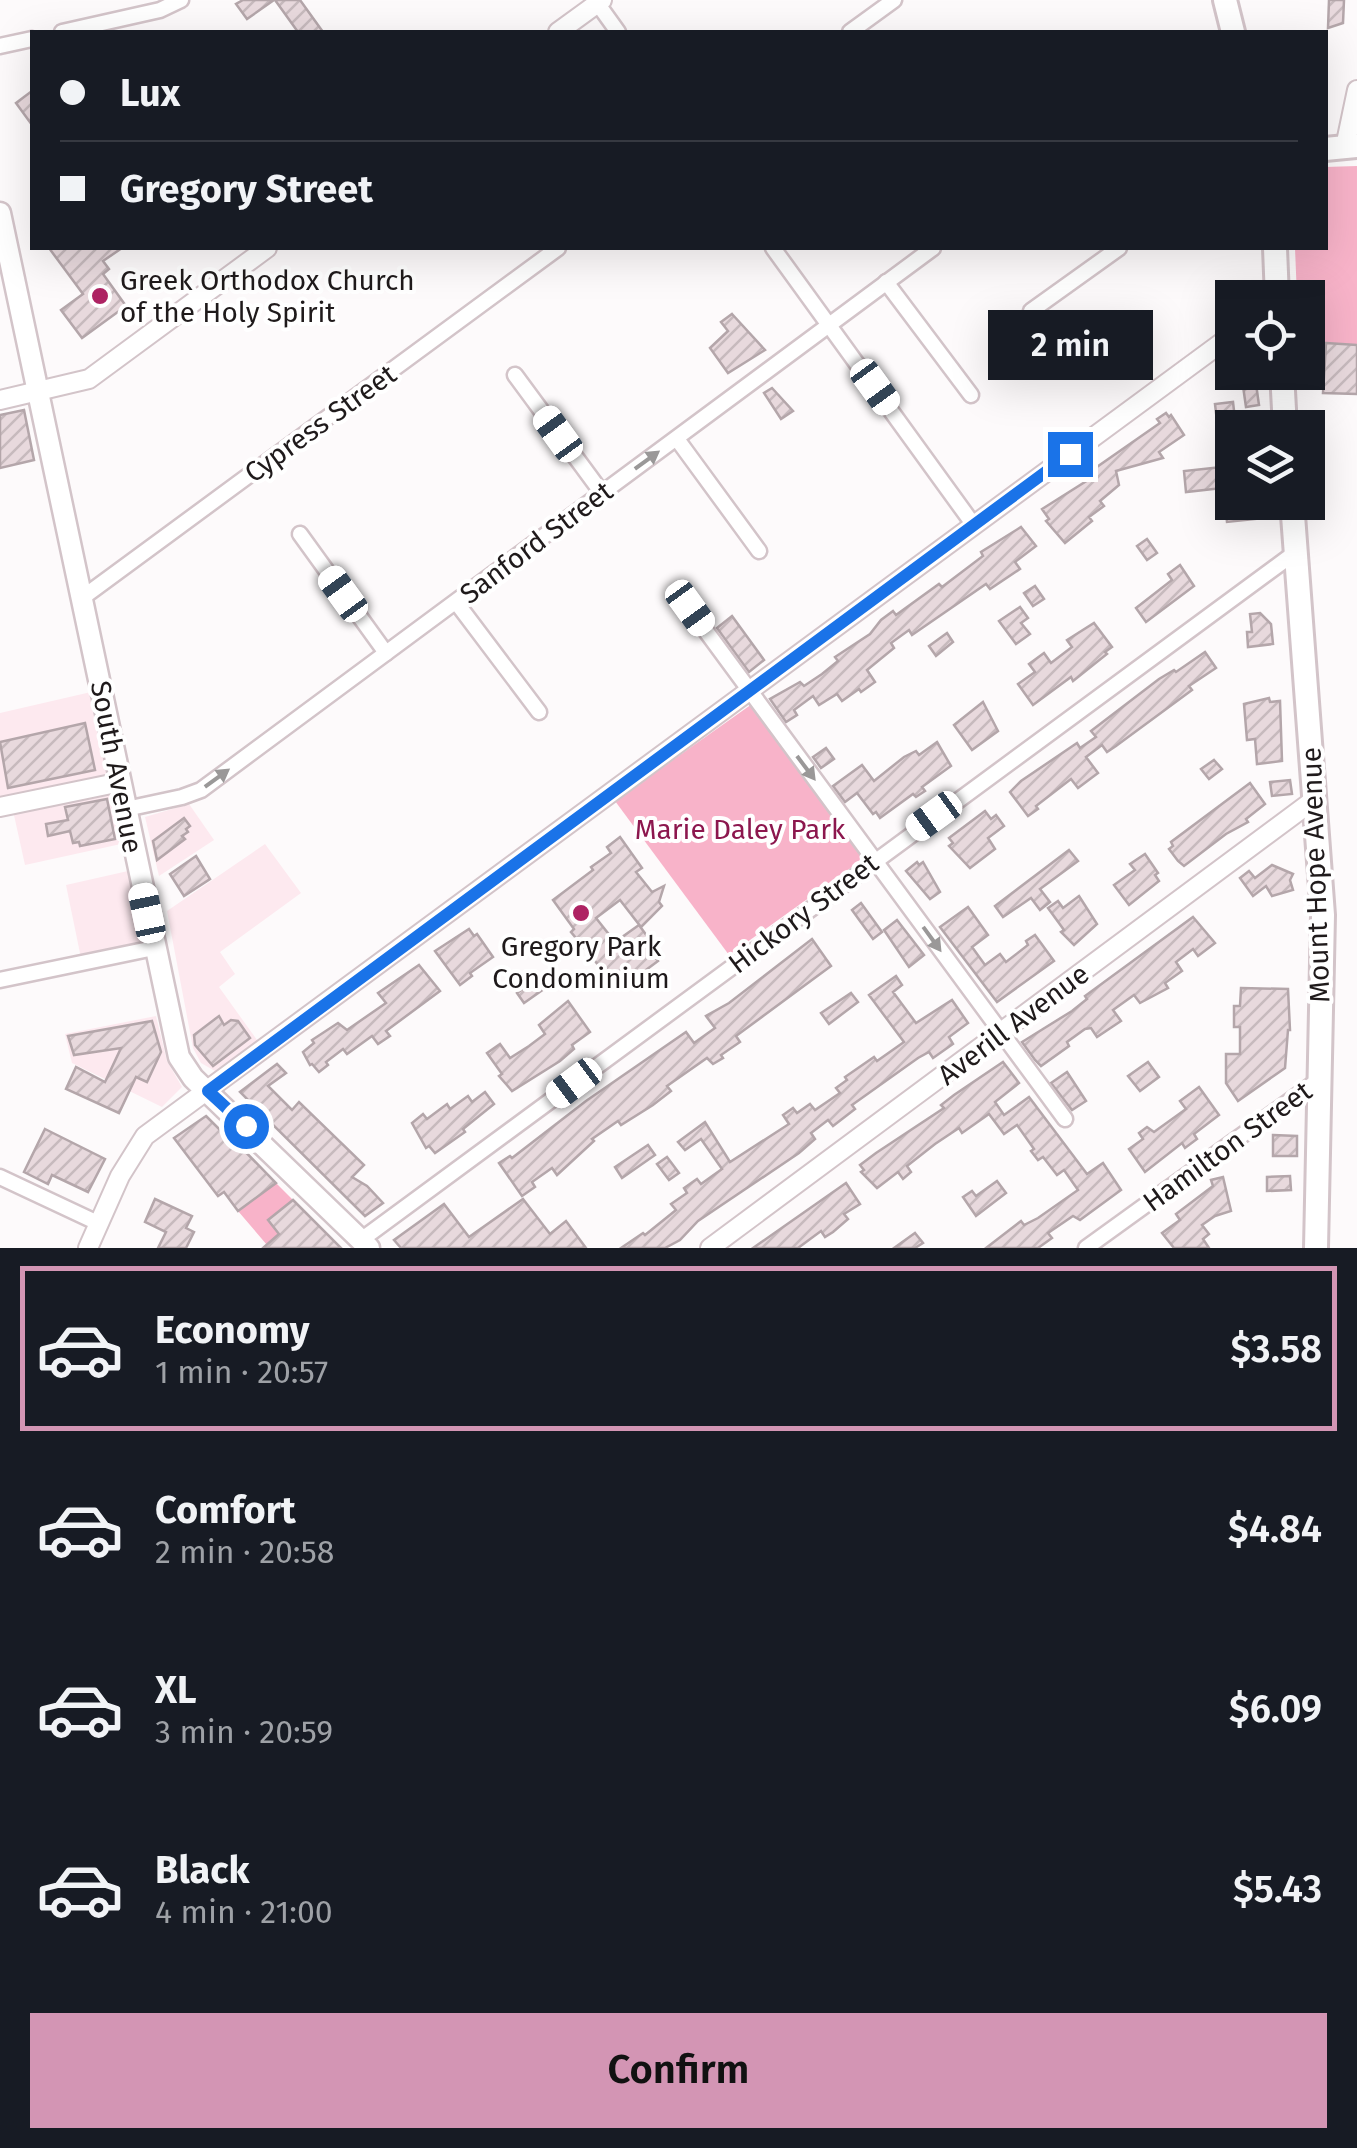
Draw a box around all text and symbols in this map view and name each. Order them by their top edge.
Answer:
text: Lux [120,70,180,116]
text: Gregory Street [120,166,373,212]
place label: Greek Orthodox Church of the Holy Spirit [120,264,415,329]
map controls [1215,280,1325,520]
button: locate [1215,280,1325,390]
marker: Greek Orthodox Church of the Holy Spirit [89,285,111,307]
callout: 2 min [988,309,1152,379]
text: 2 min [1031,326,1110,364]
car [845,354,905,420]
street label: Cypress Street [238,357,403,489]
car [528,401,588,467]
button: layers [1215,410,1325,520]
route end [1048,432,1093,477]
one-way arrow [634,451,660,471]
street label: Sanford Street [454,474,620,610]
car [313,561,373,627]
car [660,575,720,641]
street label: South Avenue [84,678,149,856]
street label: Mount Hope Avenue [1295,746,1336,1003]
one-way arrow [796,755,815,781]
one-way arrow [203,769,230,788]
car [901,786,967,846]
park label: Marie Daley Park [635,813,846,846]
street label: Hickory Street [722,846,885,980]
car [126,881,168,945]
marker: Gregory Park Condominium [570,902,592,924]
one-way arrow [921,925,941,952]
place label: Gregory Park Condominium [492,930,670,995]
street label: Averill Avenue [931,957,1095,1092]
car [541,1053,607,1113]
street label: Hamilton Street [1137,1074,1319,1219]
route start [224,1104,269,1149]
icon: car [35,1304,125,1394]
text: Economy [155,1307,310,1353]
text: $3.58 [1230,1326,1322,1372]
text: 1 min · 20:57 [155,1353,328,1391]
icon: car [35,1484,125,1574]
text: Comfort [155,1487,296,1533]
text: $4.84 [1228,1506,1322,1552]
text: 2 min · 20:58 [155,1533,334,1571]
icon: car [35,1664,125,1754]
text: XL [155,1667,197,1713]
text: $6.09 [1229,1686,1322,1732]
text: 3 min · 20:59 [155,1713,333,1751]
icon: car [35,1844,125,1934]
text: Black [155,1847,250,1893]
text: $5.43 [1233,1866,1322,1912]
text: 4 min · 21:00 [155,1893,333,1931]
button: Confirm [30,2013,1327,2128]

